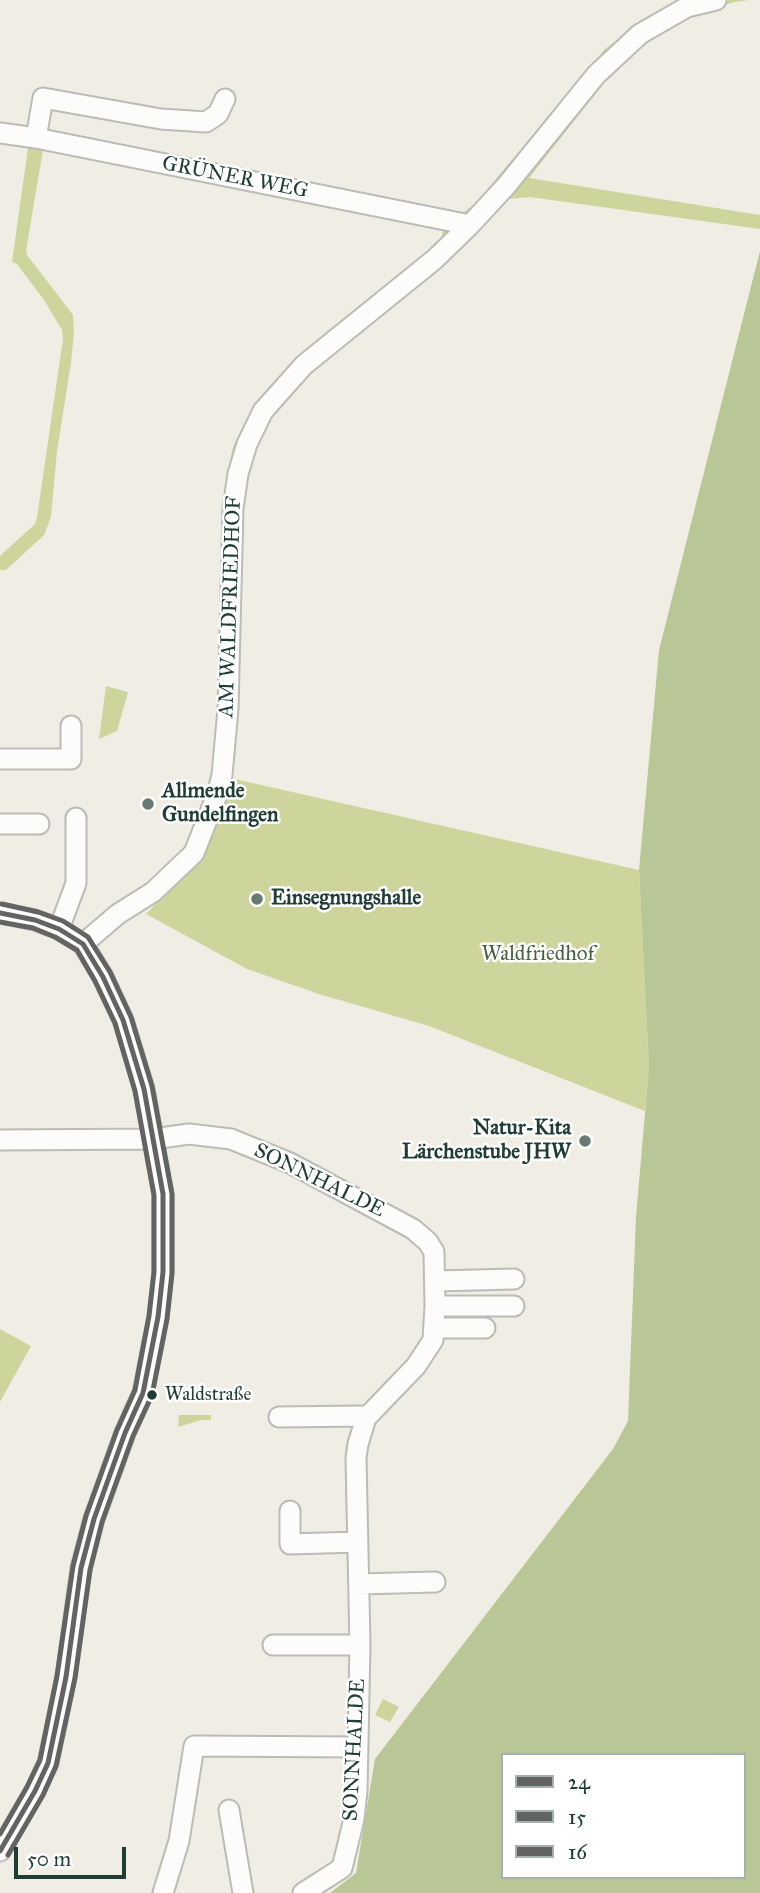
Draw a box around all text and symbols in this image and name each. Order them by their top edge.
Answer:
street label: GRÜNER WEG [160,151,310,205]
street label: AM WALDFRIEDHOF [215,496,247,718]
place label: Allmende Gundelfingen [162,779,278,829]
marker: Allmende Gundelfingen [140,796,156,812]
place label: Einsegnungshalle [271,886,421,912]
marker: Einsegnungshalle [249,891,265,907]
park label: Waldfriedhof [481,942,595,968]
place label: Natur-Kita Lärchenstube JHW [402,1116,571,1166]
marker: Natur-Kita Lärchenstube JHW [577,1133,593,1149]
street label: SONNHALDE [249,1138,389,1224]
place label: Waldstraße [165,1384,251,1406]
marker: Waldstraße [145,1388,159,1402]
street label: SONNHALDE [339,1678,371,1822]
legend [501,1753,746,1879]
text: 24 [568,1769,590,1795]
text: 15 [568,1804,586,1830]
scale bar [18,1834,130,1878]
text: 16 [568,1839,587,1865]
text: 50 m [27,1846,71,1872]

